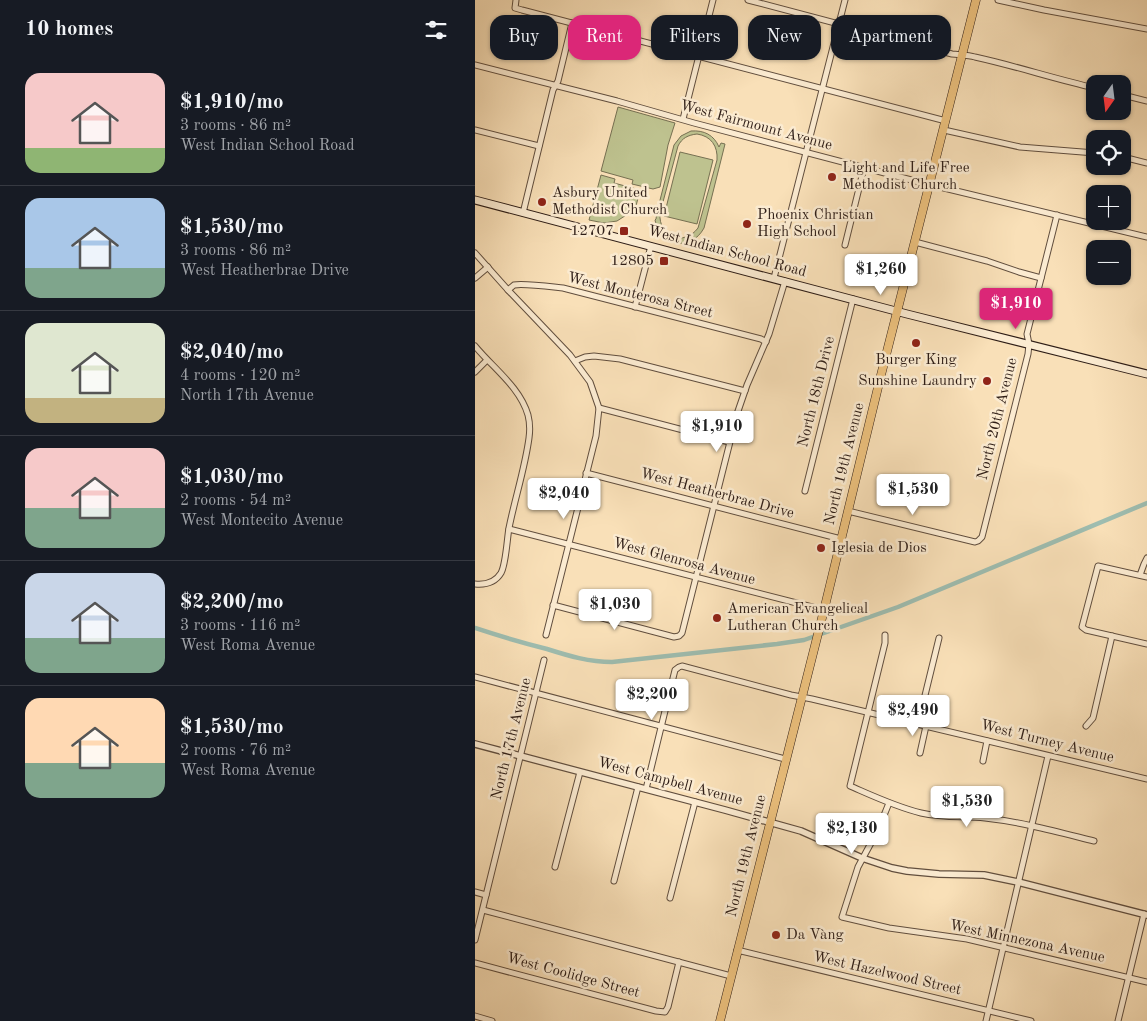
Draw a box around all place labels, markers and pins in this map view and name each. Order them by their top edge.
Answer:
place label: Light and Life Free Methodist Church [842,161,970,193]
marker: Light and Life Free Methodist Church [826,171,838,183]
place label: Asbury United Methodist Church [552,186,667,218]
marker: Asbury United Methodist Church [536,196,548,208]
place label: Phoenix Christian High School [757,208,874,240]
marker: Phoenix Christian High School [741,218,753,230]
place label: 12707 [570,224,614,239]
marker: 12707 [618,225,630,237]
place label: 12805 [610,254,654,269]
pin: $1,260 [840,254,922,296]
marker: 12805 [658,255,670,267]
pin: $1,910 [975,288,1057,330]
marker: Burger King [910,337,922,349]
place label: Burger King [875,353,957,368]
place label: Sunshine Laundry [858,374,977,389]
marker: Sunshine Laundry [981,375,993,387]
pin: $1,910 [676,410,758,453]
pin: $1,530 [872,474,954,516]
pin: $2,040 [523,478,605,520]
place label: Iglesia de Dios [831,541,927,556]
marker: Iglesia de Dios [815,542,827,554]
pin: $1,030 [574,588,656,631]
place label: American Evangelical Lutheran Church [727,602,868,634]
marker: American Evangelical Lutheran Church [711,612,723,624]
pin: $2,200 [611,678,693,721]
pin: $2,490 [872,694,954,737]
pin: $1,530 [926,786,1008,828]
pin: $2,130 [811,812,893,855]
place label: Da Vàng [786,928,844,943]
marker: Da Vàng [770,929,782,941]

